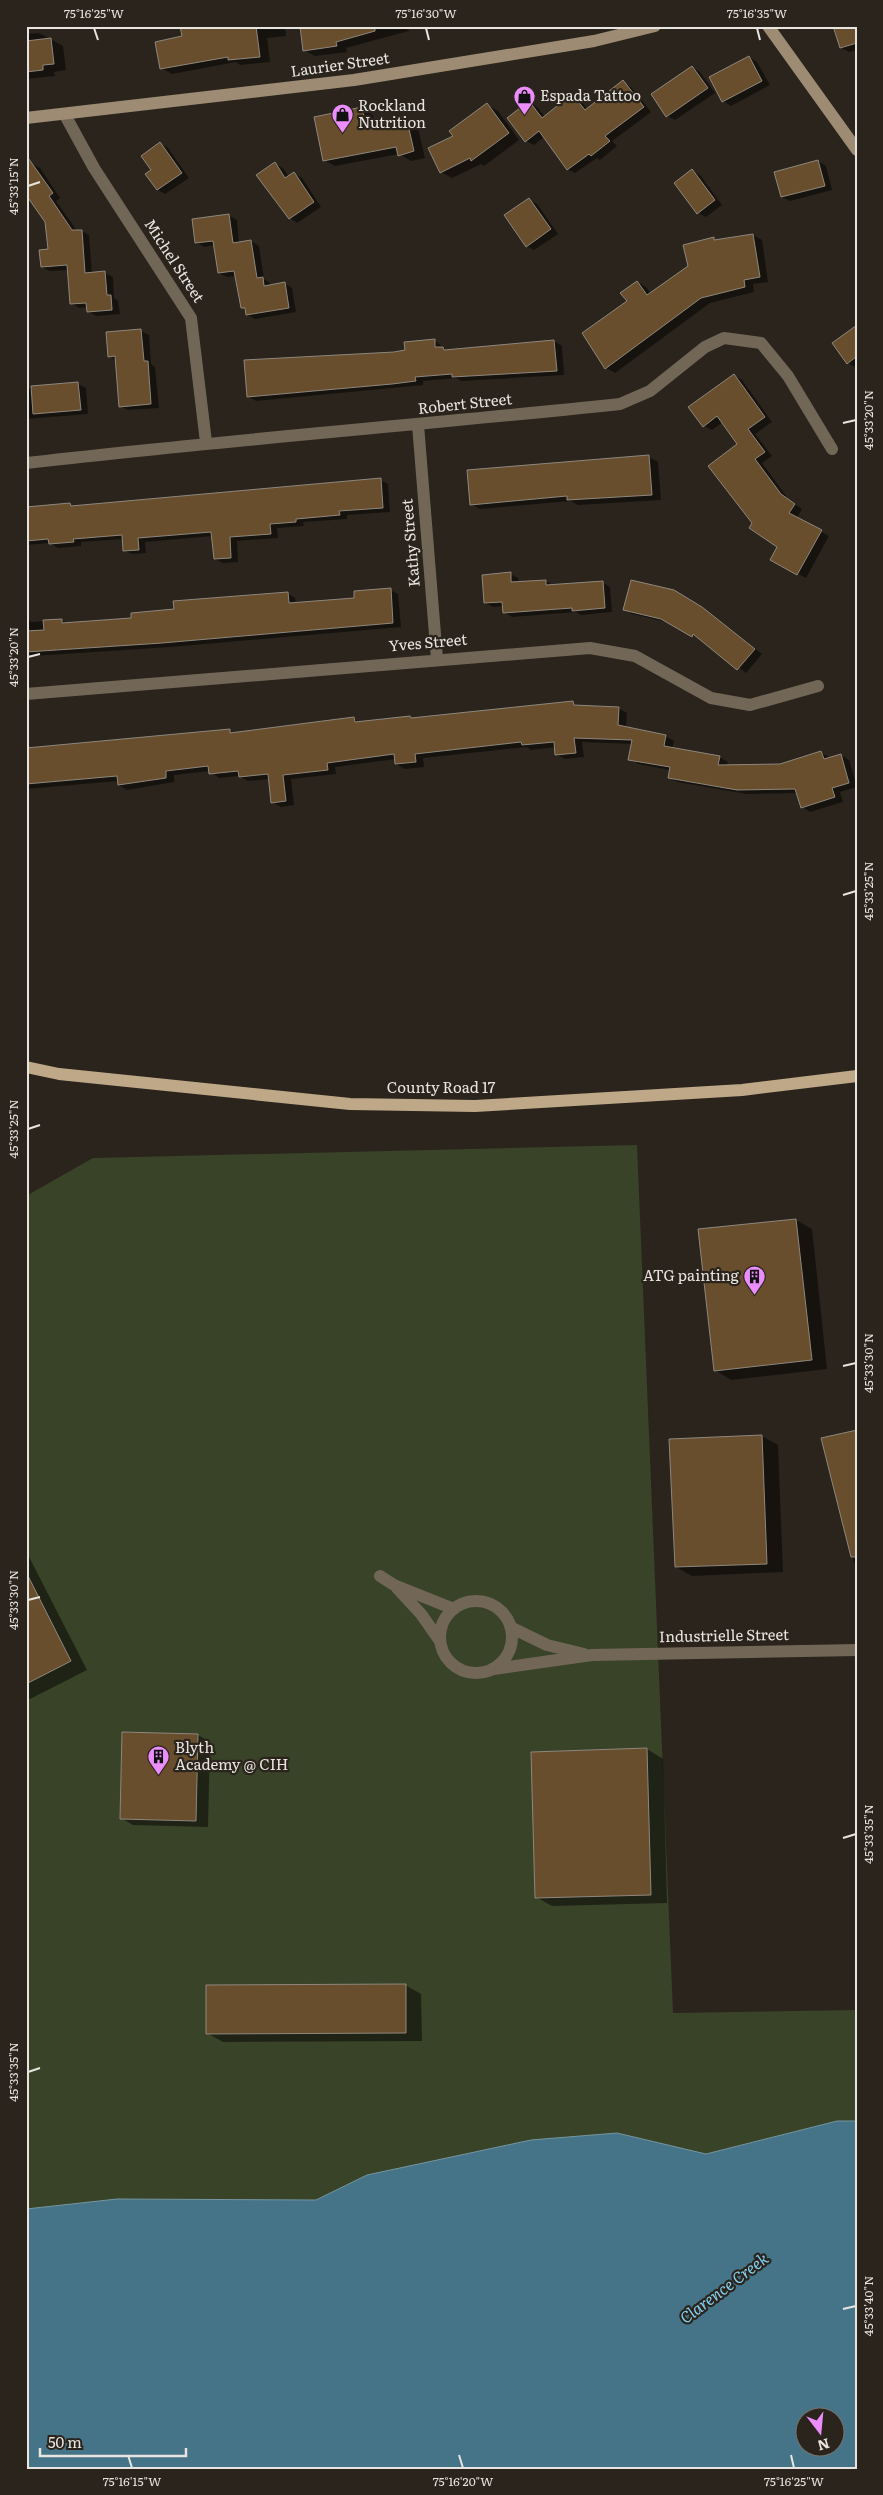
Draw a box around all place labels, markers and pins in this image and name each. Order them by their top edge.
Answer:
place label: Espada Tattoo [540,83,641,106]
shop icon: Espada Tattoo [512,84,536,115]
place label: Rockland Nutrition [358,93,426,133]
shop icon: Rockland Nutrition [330,103,354,134]
place label: ATG painting [643,1263,740,1286]
building icon: ATG painting [743,1264,767,1295]
place label: Blyth Academy @ CIH [175,1735,288,1775]
building icon: Blyth Academy @ CIH [147,1745,171,1776]

